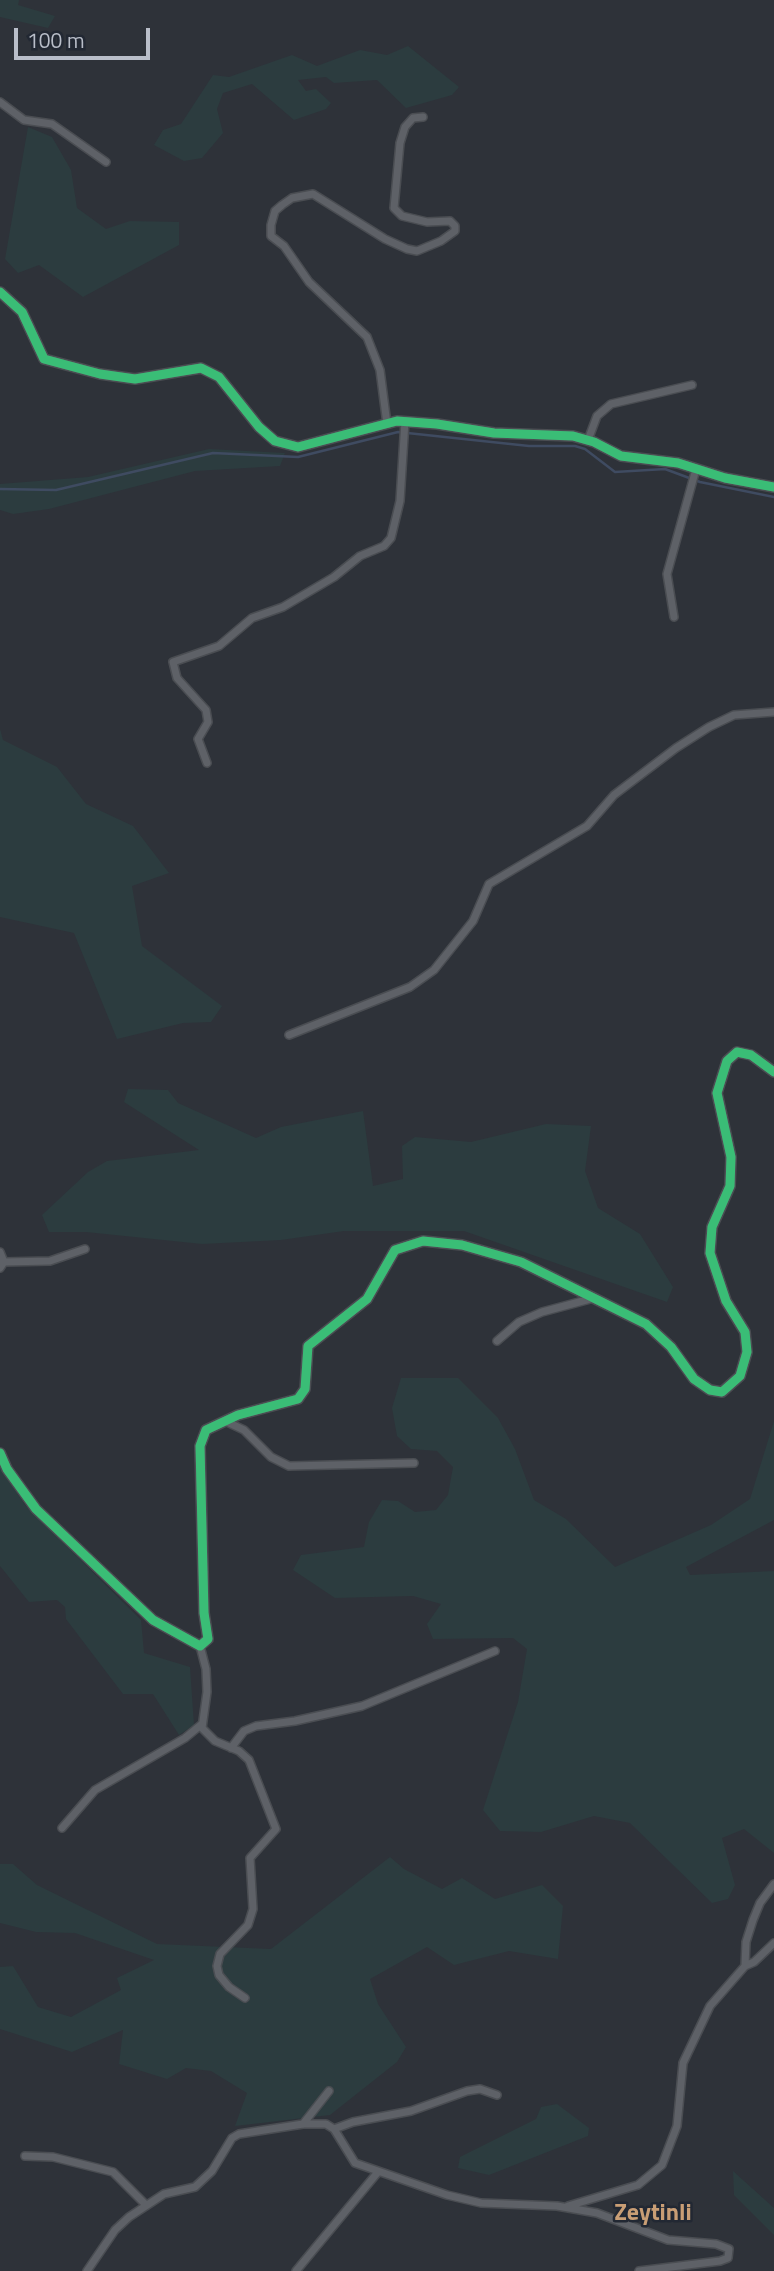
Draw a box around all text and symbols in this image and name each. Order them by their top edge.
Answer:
scale bar [18,14,154,58]
text: 100 m [27,24,84,56]
district label: Zeytinli [614,2200,692,2228]

